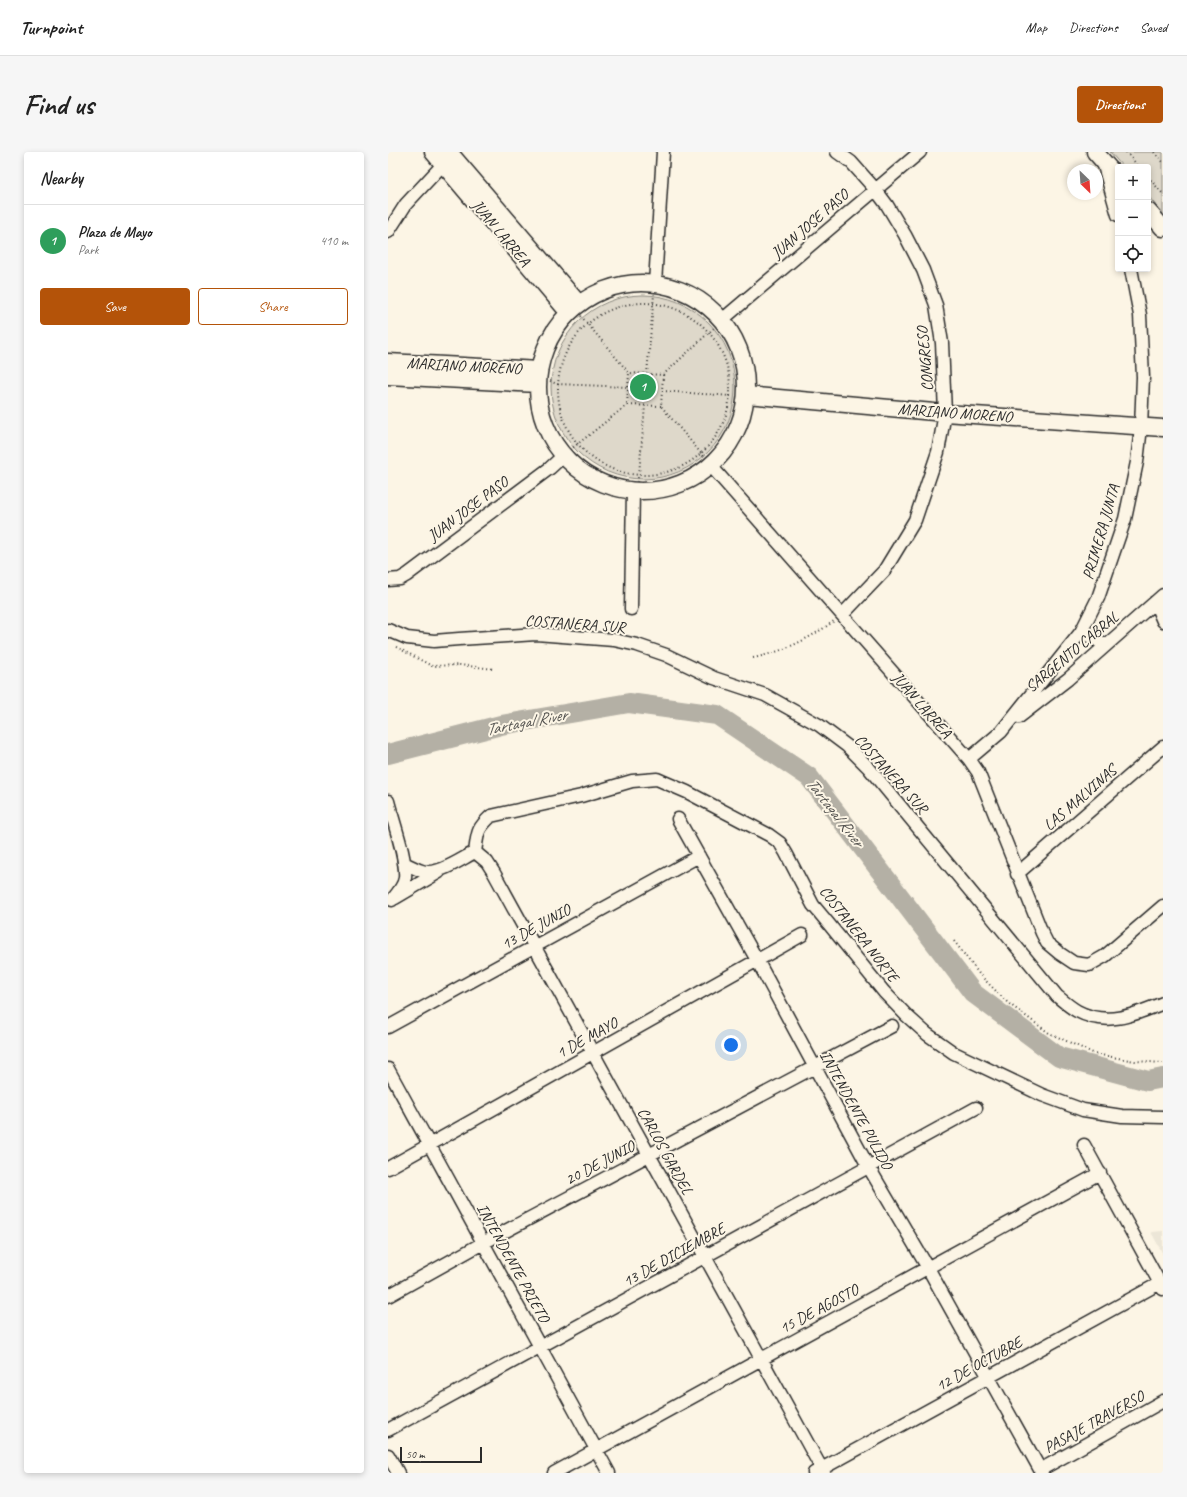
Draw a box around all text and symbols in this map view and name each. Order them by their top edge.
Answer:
text: Turnpoint [20,16,82,40]
text: Map [1026,19,1047,36]
text: Directions [1069,19,1118,36]
text: Saved [1140,19,1167,36]
button: Directions [1077,86,1163,123]
text: Find us [24,87,94,122]
north arrow [1067,164,1103,200]
map controls [1115,164,1151,272]
button: + [1115,164,1151,200]
text: Nearby [40,168,83,189]
street label: JUAN JOSE PASO [766,184,854,264]
street label: JUAN LARREA [467,195,535,271]
button: − [1115,200,1151,236]
text: Plaza de Mayo [78,223,152,242]
text: 1 [50,233,56,249]
text: 410 m [320,233,348,249]
button: locate [1115,236,1151,272]
text: Park [78,242,99,258]
button: Save [40,288,190,325]
button: Share [198,288,348,325]
street label: CONGRESO [912,324,938,392]
street label: MARIANO MORENO [406,353,524,379]
pin: 1 [630,372,656,402]
street label: MARIANO MORENO [897,399,1015,427]
street label: JUAN JOSE PASO [423,471,514,546]
street label: PRIMERA JUNTA [1078,481,1124,582]
street label: SARGENTO CABRAL [1021,607,1123,697]
street label: COSTANERA SUR [524,611,628,638]
street label: JUAN LARREA [887,667,957,743]
water label: Tartagal River [484,703,571,740]
street label: COSTANERA SUR [850,730,933,820]
street label: LAS MALVINAS [1039,759,1123,835]
water label: Tartagal River [802,773,870,853]
street label: COSTANERA NORTE [815,882,904,988]
street label: 13 DE JUNIO [498,899,576,954]
street label: 1 DE MAYO [553,1012,623,1063]
your location [721,1035,741,1055]
street label: INTENDENTE PULIDO [815,1047,898,1175]
street label: CARLOS GARDEL [633,1104,697,1198]
street label: 20 DE JUNIO [562,1135,640,1190]
street label: INTENDENTE PRIETO [472,1200,555,1328]
street label: 13 DE DICIEMBRE [619,1218,731,1291]
street label: 15 DE AGOSTO [776,1279,864,1338]
street label: 12 DE OCTUBRE [933,1331,1028,1396]
street label: PASAJE TRAVERSO [1040,1385,1149,1458]
scale bar [400,1445,482,1464]
text: 50 m [406,1447,425,1461]

